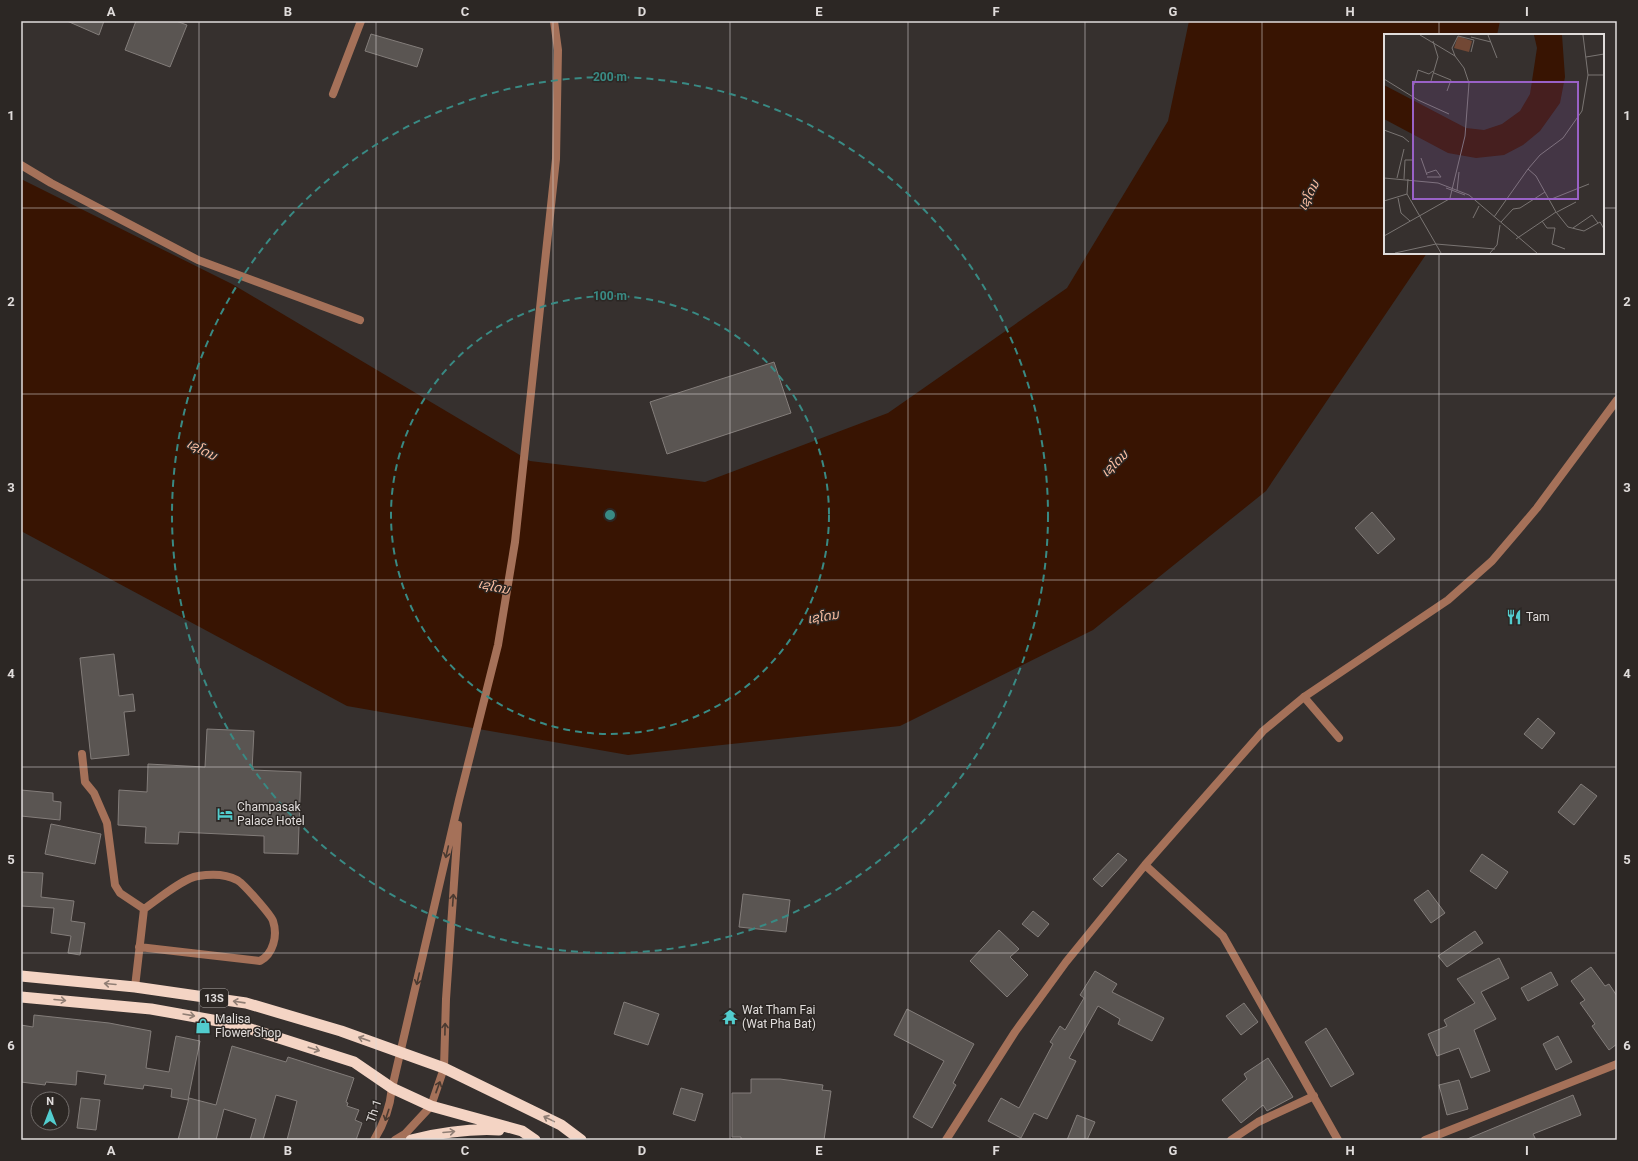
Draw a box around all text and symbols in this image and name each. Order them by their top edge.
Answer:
text: A [107,4,116,19]
text: B [284,4,292,19]
text: C [461,4,470,19]
text: D [638,4,646,19]
text: E [815,4,823,19]
text: F [992,4,1000,19]
text: G [1169,4,1178,19]
text: H [1345,4,1355,19]
text: I [1525,4,1529,19]
inset map [1384,34,1604,254]
text: 200 m [593,70,627,84]
text: 1 [7,108,15,123]
text: 1 [1623,108,1631,123]
water label: ເຊໂດນ [1295,177,1323,213]
text: 100 m [593,289,627,303]
text: 2 [7,294,15,309]
text: 2 [1623,294,1631,309]
water label: ເຊໂດນ [184,436,220,464]
water label: ເຊໂດນ [1098,446,1132,480]
text: 3 [7,480,15,495]
text: 3 [1623,480,1631,495]
centre of rings [603,508,617,522]
water label: ເຊໂດນ [477,576,512,598]
water label: ເຊໂດນ [806,606,841,626]
restaurant icon: Tam [1505,608,1523,626]
place label: Tam [1526,610,1550,624]
text: 4 [7,666,15,681]
text: 4 [1623,666,1631,681]
place label: Champasak Palace Hotel [237,800,305,828]
hotel icon: Champasak Palace Hotel [216,805,234,823]
one-way arrow [443,845,451,858]
text: 5 [7,852,15,867]
text: 5 [1623,852,1631,867]
one-way arrow [449,894,456,907]
one-way arrow [414,972,422,985]
one-way arrow [104,981,117,988]
road number: 13S [200,989,228,1007]
one-way arrow [53,996,66,1004]
one-way arrow [233,998,246,1006]
place label: Wat Tham Fai (Wat Pha Bat) [742,1003,816,1031]
temple icon: Wat Tham Fai (Wat Pha Bat) [721,1008,739,1026]
one-way arrow [182,1012,195,1020]
place label: Malisa Flower Shop [215,1012,281,1040]
shop icon: Malisa Flower Shop [194,1017,212,1035]
one-way arrow [441,1023,449,1036]
one-way arrow [358,1034,370,1042]
text: 6 [7,1038,15,1053]
text: 6 [1623,1038,1631,1053]
one-way arrow [308,1046,321,1053]
one-way arrow [434,1081,442,1093]
north arrow [30,1091,70,1131]
text: N [46,1095,54,1108]
street label: Th 1 [364,1098,384,1124]
one-way arrow [382,1109,390,1121]
one-way arrow [543,1115,555,1122]
one-way arrow [442,1128,455,1135]
text: A [107,1143,116,1158]
text: B [284,1143,292,1158]
text: C [461,1143,470,1158]
text: D [638,1143,646,1158]
text: E [815,1143,823,1158]
text: F [992,1143,1000,1158]
text: G [1169,1143,1178,1158]
text: H [1345,1143,1355,1158]
text: I [1525,1143,1529,1158]

